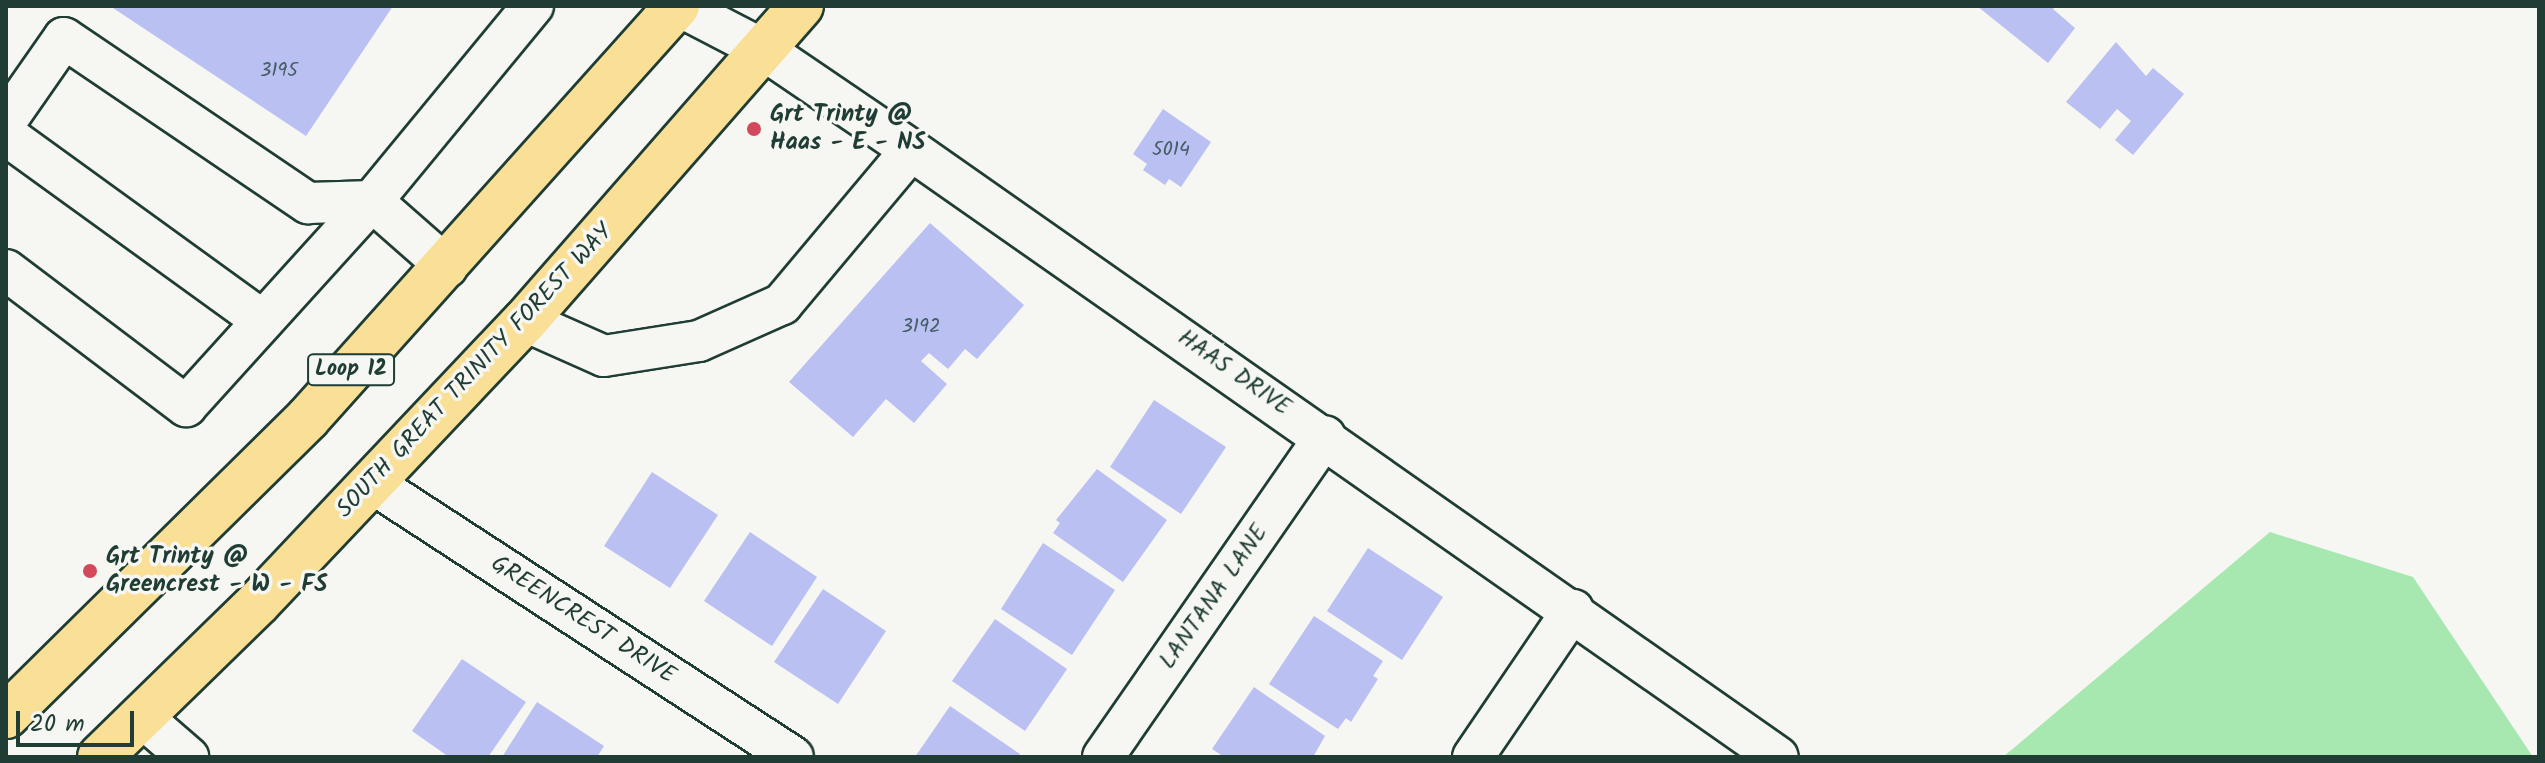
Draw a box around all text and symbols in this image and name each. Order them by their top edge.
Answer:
house number: 3195 [260,59,298,83]
place label: Grt Trinty @ Haas - E - NS [770,101,925,157]
marker: Grt Trinty @ Haas - E - NS [745,120,763,138]
house number: 5014 [1152,138,1190,162]
street label: SOUTH GREAT TRINITY FOREST WAY [331,218,619,524]
house number: 3192 [901,315,941,339]
street label: HAAS DRIVE [1172,324,1296,422]
road number: Loop 12 [307,352,395,388]
street label: LANTANA LANE [1154,519,1274,675]
place label: Grt Trinty @ Greencrest - W - FS [106,543,327,599]
street label: GREENCREST DRIVE [485,550,681,690]
marker: Grt Trinty @ Greencrest - W - FS [81,562,99,580]
scale bar [20,695,138,745]
text: 20 m [30,705,85,744]

